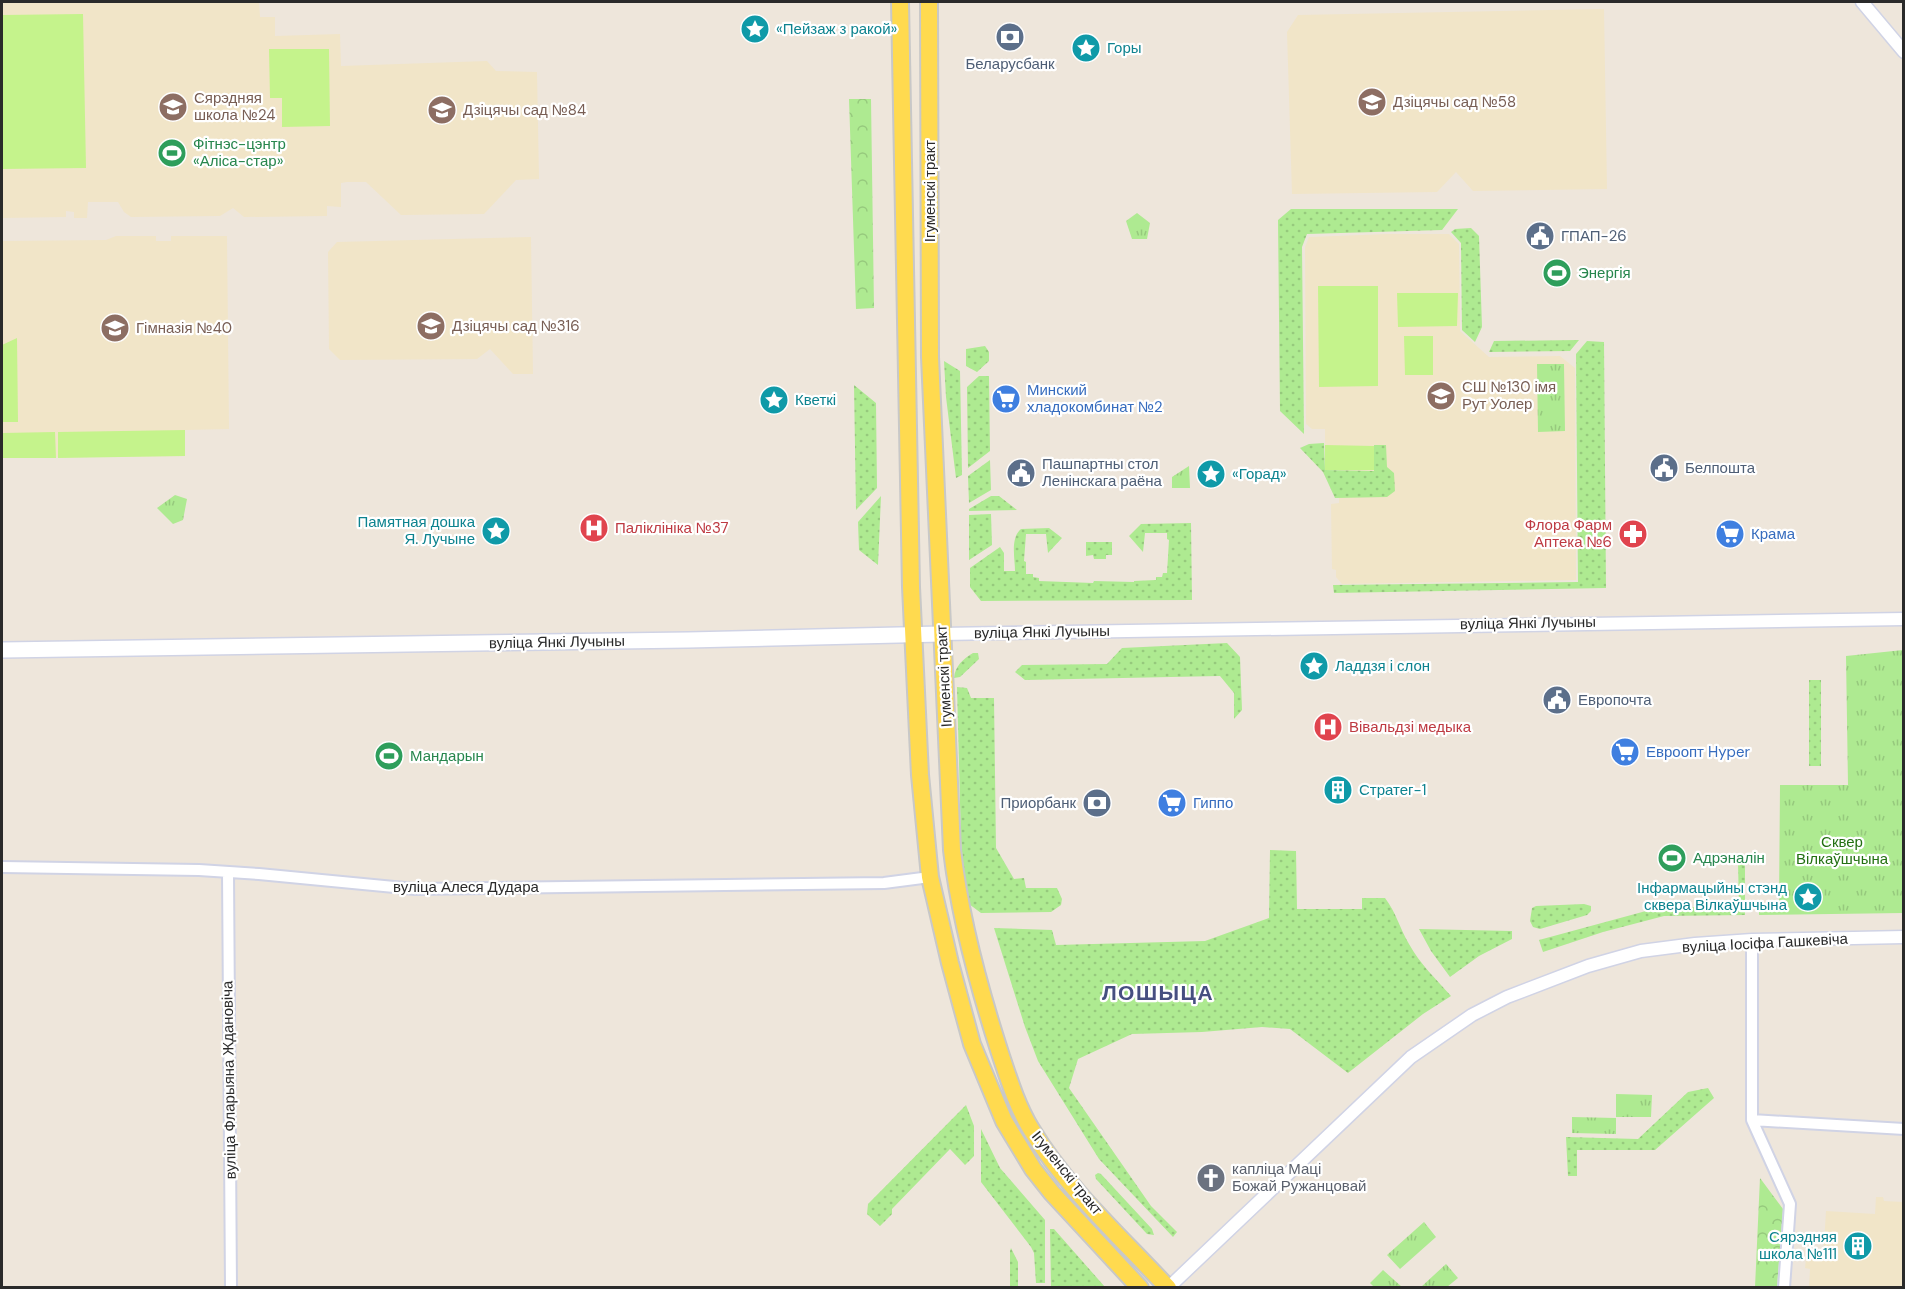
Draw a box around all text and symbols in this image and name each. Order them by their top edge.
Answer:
place icon: «Пейзаж з ракой» [739,13,771,45]
place label: «Пейзаж з ракой» [776,19,898,39]
bank icon: Беларусбанк [994,21,1026,53]
place icon: Горы [1070,32,1102,64]
place label: Горы [1107,38,1142,58]
place label: Беларусбанк [965,54,1055,74]
school or university icon: Дзіцячы сад №58 [1356,86,1388,118]
place label: Сярэдняя школа №24 [194,88,275,125]
school or university icon: Сярэдняя школа №24 [157,91,189,123]
place label: Дзіцячы сад №58 [1393,92,1516,112]
school or university icon: Дзіцячы сад №84 [426,94,458,126]
place label: Дзіцячы сад №84 [463,100,586,120]
place label: Фітнэс-цэнтр «Аліса-стар» [193,134,286,171]
sports icon: Фітнэс-цэнтр «Аліса-стар» [156,137,188,169]
street label: Ігуменскі тракт [920,140,940,242]
public building icon: ГПАП-26 [1524,220,1556,252]
place label: ГПАП-26 [1561,226,1627,246]
sports icon: Энергія [1541,257,1573,289]
place label: Энергія [1578,263,1631,283]
school or university icon: Дзіцячы сад №316 [415,310,447,342]
school or university icon: Гімназія №40 [99,312,131,344]
place label: Дзіцячы сад №316 [452,316,580,336]
place label: Гімназія №40 [136,318,232,338]
place label: СШ №130 імя Рут Уолер [1462,377,1556,414]
place label: Минский хладокомбинат №2 [1027,380,1163,417]
school or university icon: СШ №130 імя Рут Уолер [1425,380,1457,412]
supermarket icon: Минский хладокомбинат №2 [990,383,1022,415]
place icon: Кветкі [758,384,790,416]
place label: Кветкі [795,390,836,410]
public building icon: Белпошта [1648,452,1680,484]
place label: Пашпартны стол Ленінскага раёна [1042,454,1163,491]
public building icon: Пашпартны стол Ленінскага раёна [1005,457,1037,489]
place icon: «Горад» [1195,458,1227,490]
place label: Белпошта [1685,458,1756,478]
place label: «Горад» [1232,464,1287,484]
place label: Памятная дошка Я. Лучыне [357,512,476,549]
hospital icon: Паліклініка №37 [578,512,610,544]
place icon: Памятная дошка Я. Лучыне [480,515,512,547]
place label: Флора Фарм Аптека №6 [1525,515,1612,552]
place label: Паліклініка №37 [615,518,729,538]
pharmacy icon: Флора Фарм Аптека №6 [1617,518,1649,550]
supermarket icon: Крама [1714,518,1746,550]
place label: Крама [1751,524,1796,544]
street label: вуліца Янкі Лучыны [1460,612,1596,634]
street label: вуліца Янкі Лучыны [974,621,1110,643]
street label: Ігуменскі тракт [931,624,957,728]
street label: вуліца Янкі Лучыны [489,631,625,653]
place icon: Ладдзя і слон [1298,650,1330,682]
place label: Ладдзя і слон [1335,656,1430,676]
public building icon: Европочта [1541,684,1573,716]
place label: Европочта [1578,690,1652,710]
hospital icon: Вівальдзі медыка [1312,711,1344,743]
place label: Вівальдзі медыка [1349,717,1472,737]
supermarket icon: Евроопт Hyper [1609,736,1641,768]
sports icon: Мандарын [373,740,405,772]
place label: Евроопт Hyper [1646,742,1750,762]
place label: Мандарын [410,746,484,766]
building icon: Стратег-1 [1322,774,1354,806]
place label: Стратег-1 [1359,780,1426,800]
bank icon: Приорбанк [1081,787,1113,819]
supermarket icon: Гиппо [1156,787,1188,819]
place label: Приорбанк [1000,793,1076,813]
place label: Гиппо [1193,793,1233,813]
park label: Сквер Вілкаўшчына [1796,832,1889,869]
sports icon: Адрэналін [1656,842,1688,874]
place label: Адрэналін [1693,848,1765,868]
street label: вуліца Алеся Дудара [393,877,540,897]
place label: Інфармацыйны стэнд сквера Вілкаўшчына [1637,878,1788,915]
place icon: Інфармацыйны стэнд сквера Вілкаўшчына [1792,881,1824,913]
street label: вуліца Іосіфа Гашкевіча [1682,929,1849,957]
district label: ЛОШЫЦА [1102,979,1214,1007]
street label: вуліца Фларыяна Ждановіча [217,980,241,1180]
street label: Ігуменскі тракт [1027,1127,1107,1219]
place label: капліца Маці Божай Ружанцовай [1232,1159,1366,1196]
church icon: капліца Маці Божай Ружанцовай [1195,1162,1227,1194]
place label: Сярэдняя школа №111 [1759,1227,1837,1264]
building icon: Сярэдняя школа №111 [1842,1230,1874,1262]

